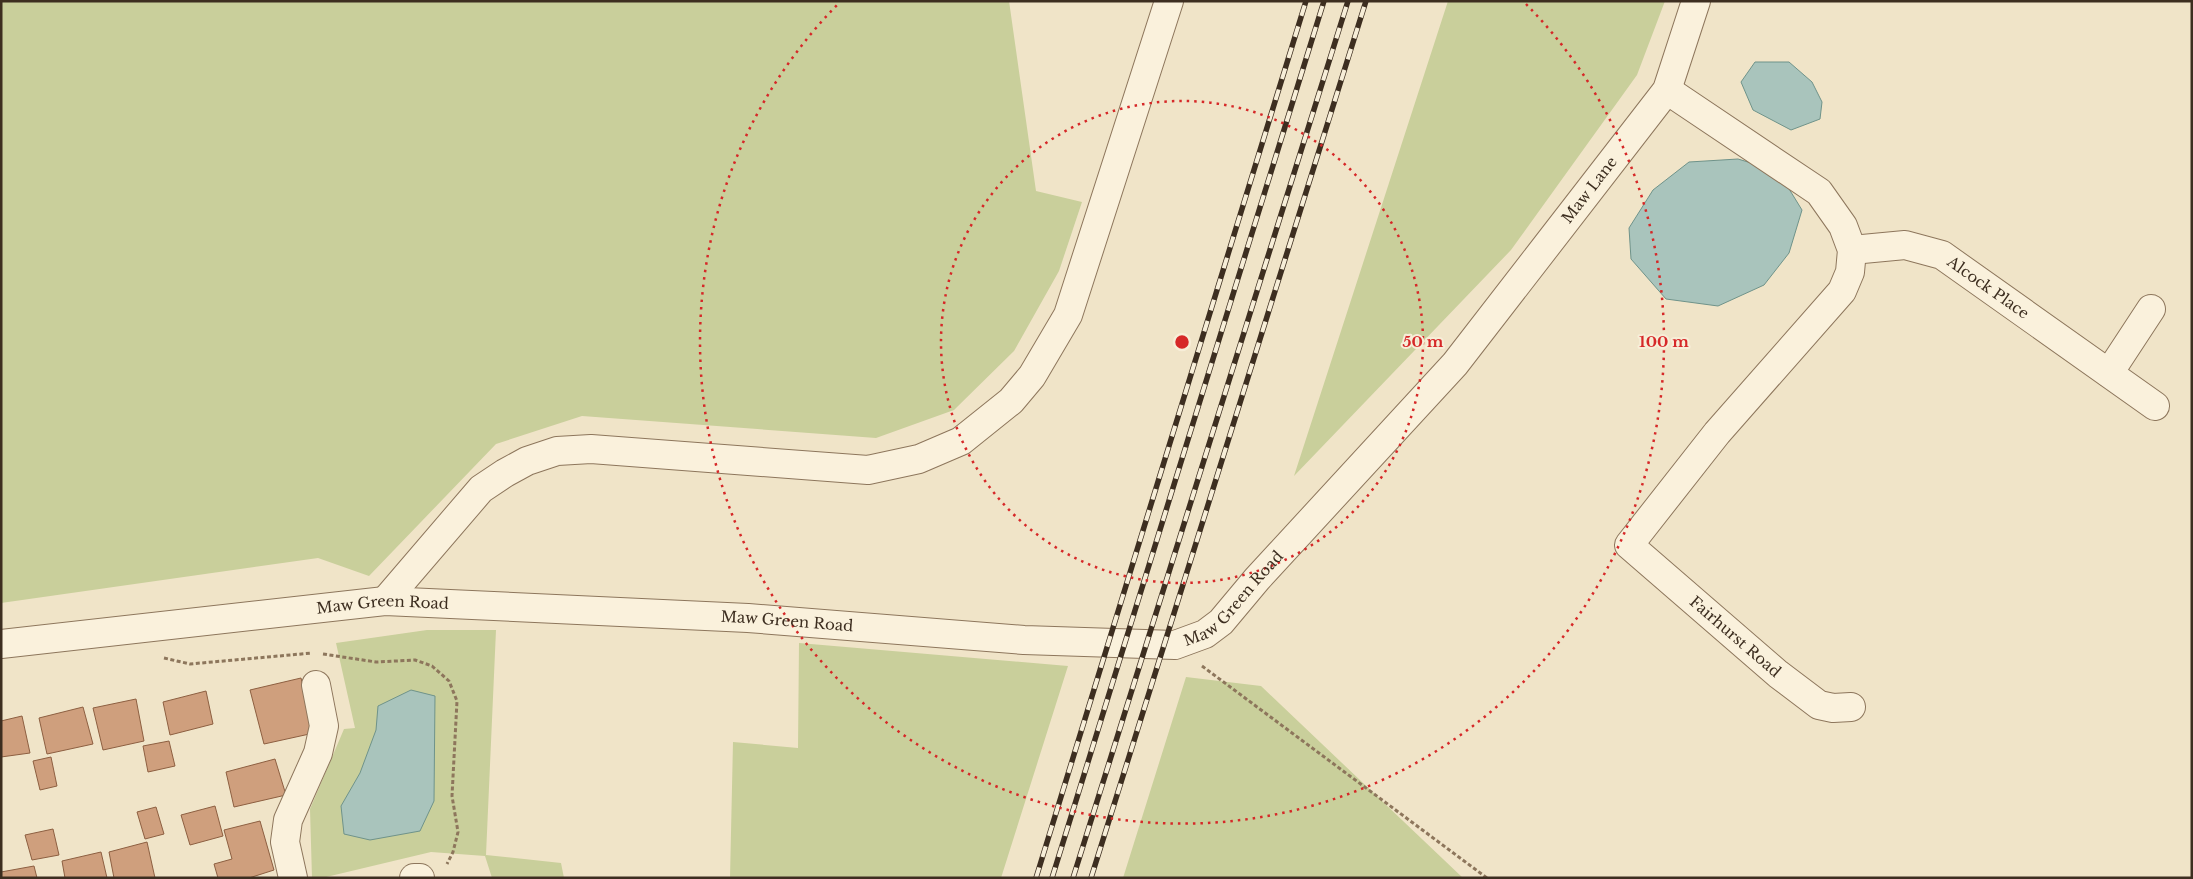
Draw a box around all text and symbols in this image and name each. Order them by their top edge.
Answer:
street label: Maw Lane [1557,153,1621,227]
street label: Alcock Place [1943,251,2033,323]
text: 50 m [1403,332,1444,351]
text: 100 m [1639,332,1689,351]
centre of rings [1173,333,1191,351]
street label: Maw Green Road [1181,547,1287,650]
street label: Maw Green Road [315,591,449,618]
street label: Fairhurst Road [1686,592,1785,681]
street label: Maw Green Road [720,607,854,635]

